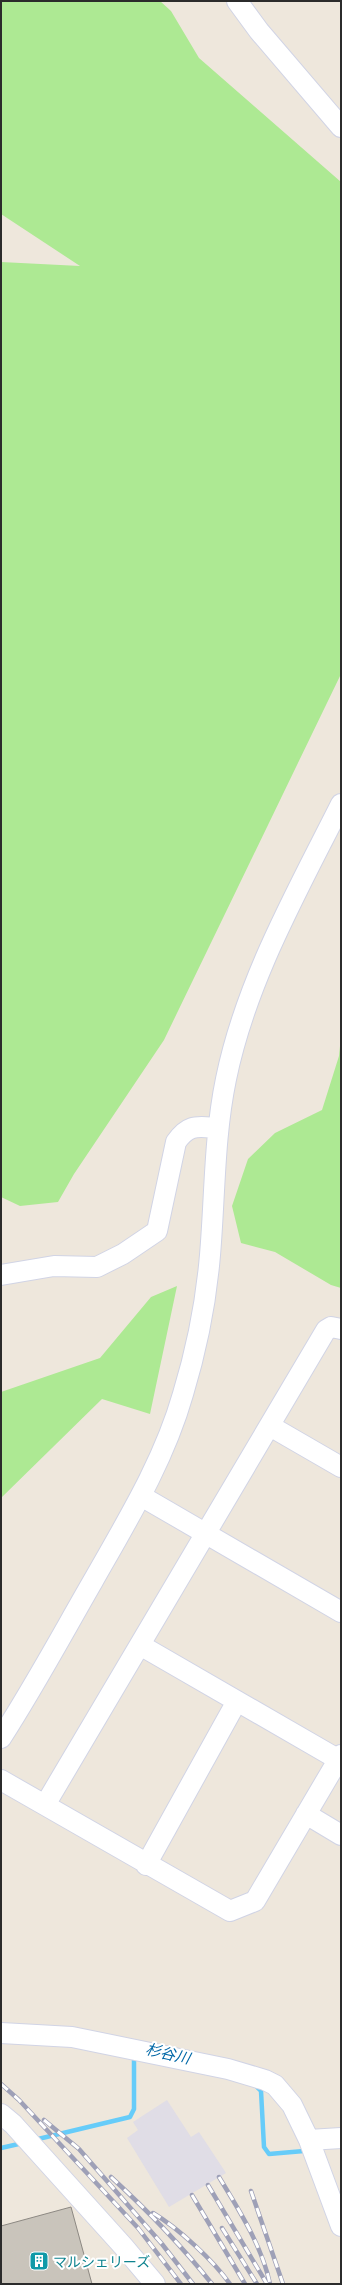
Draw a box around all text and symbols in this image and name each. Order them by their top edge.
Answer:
water label: 杉谷川 [144,2039,194,2067]
building icon: マルシェリーズ [28,2250,50,2272]
place label: マルシェリーズ [53,2253,150,2270]

